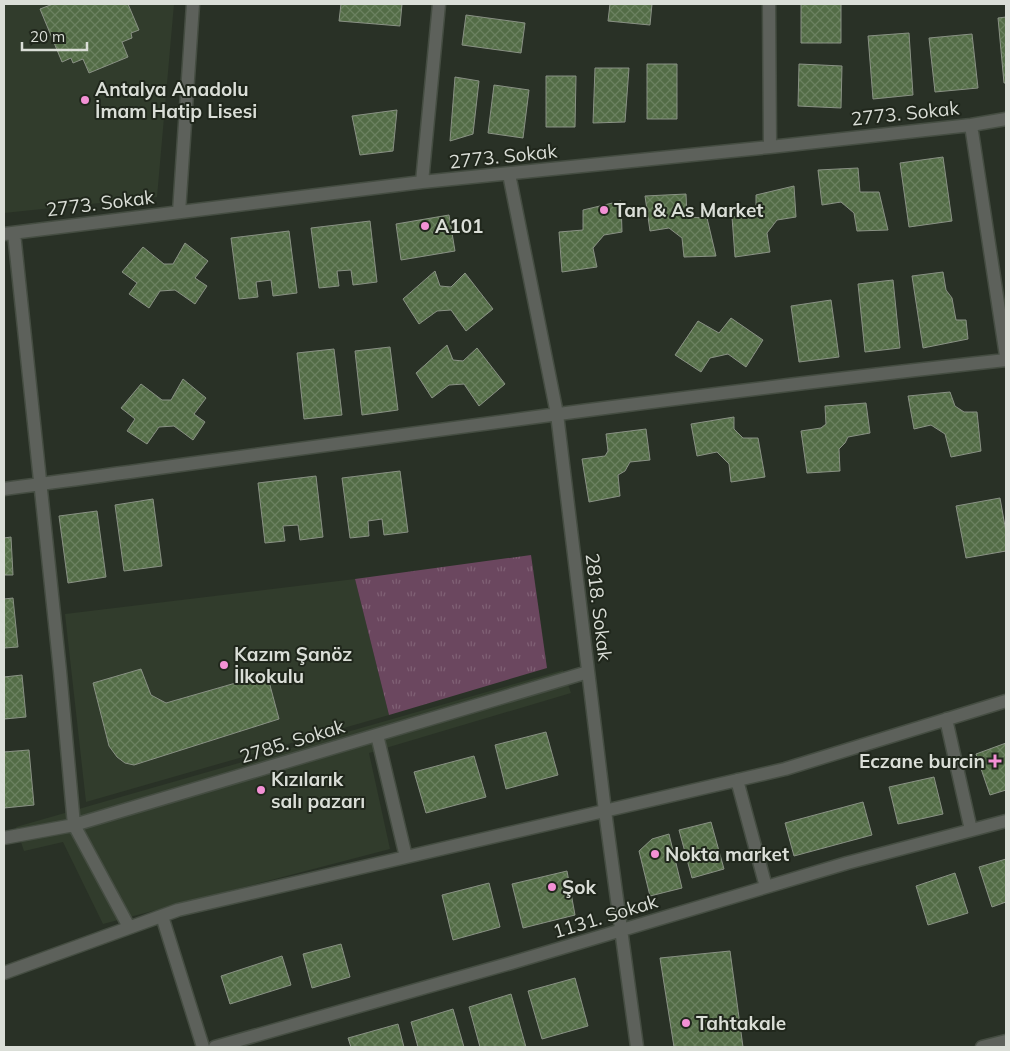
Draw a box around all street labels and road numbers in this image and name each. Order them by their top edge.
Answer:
street label: 2773. Sokak [850,95,960,131]
street label: 2773. Sokak [448,138,558,174]
street label: 2773. Sokak [45,184,155,222]
street label: 2818. Sokak [580,552,618,662]
street label: 2785. Sokak [237,714,348,768]
street label: 1131. Sokak [550,889,661,943]

